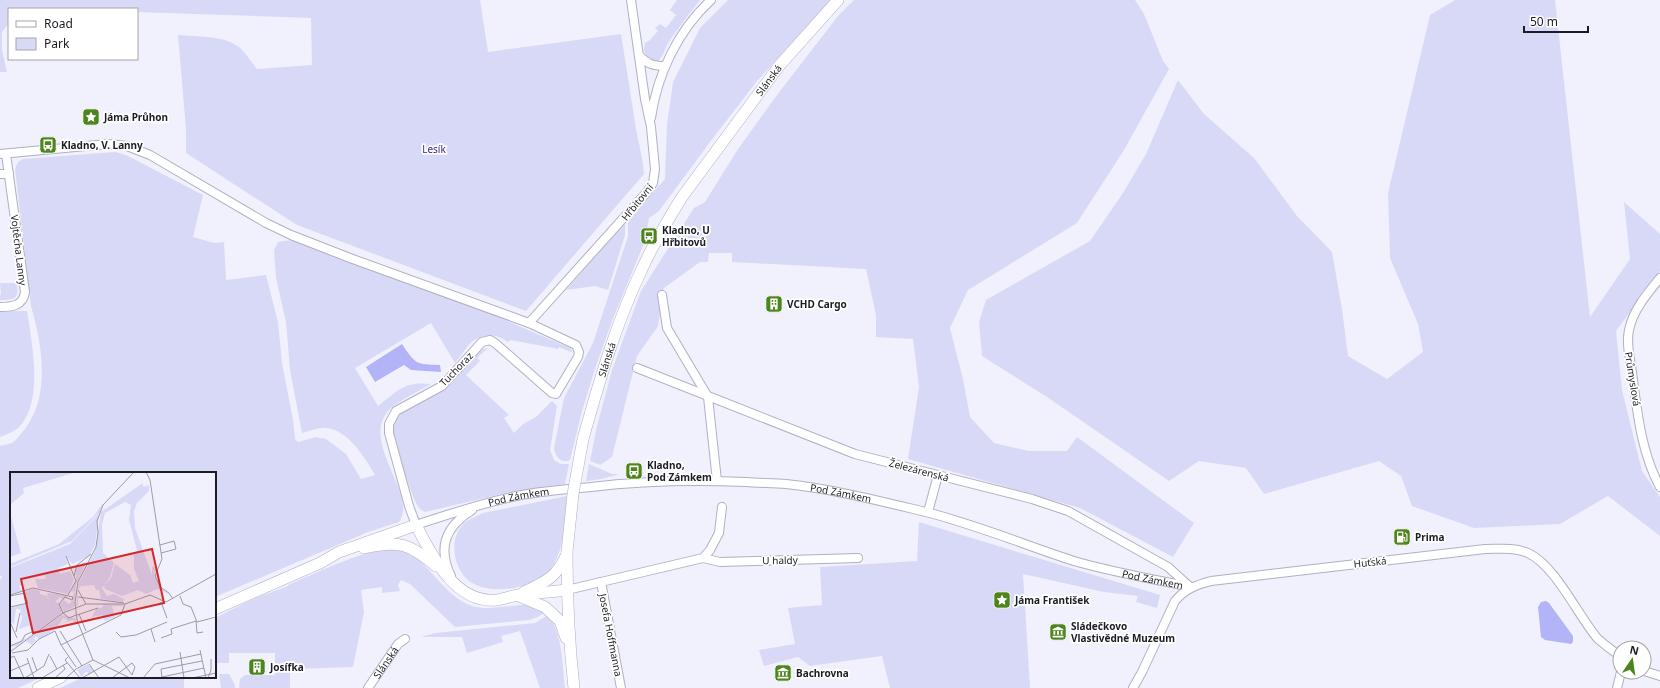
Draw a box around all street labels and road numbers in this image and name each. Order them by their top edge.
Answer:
street label: Slánská [752,62,785,99]
street label: Hřbitovní [618,180,656,223]
street label: Vojtěcha Lanny [8,214,30,287]
street label: Slánská [595,340,619,379]
street label: Tuchoraz [436,349,476,389]
street label: Průmyslová [1622,351,1644,407]
street label: Železárenská [888,455,950,485]
street label: Pod Zámkem [809,480,873,506]
street label: Pod Zámkem [486,484,550,509]
street label: U haldy [762,553,799,567]
street label: Huťská [1353,553,1387,571]
street label: Pod Zámkem [1121,566,1184,592]
street label: Josefa Hoffmanna [596,591,626,678]
street label: Slánská [370,644,401,681]

